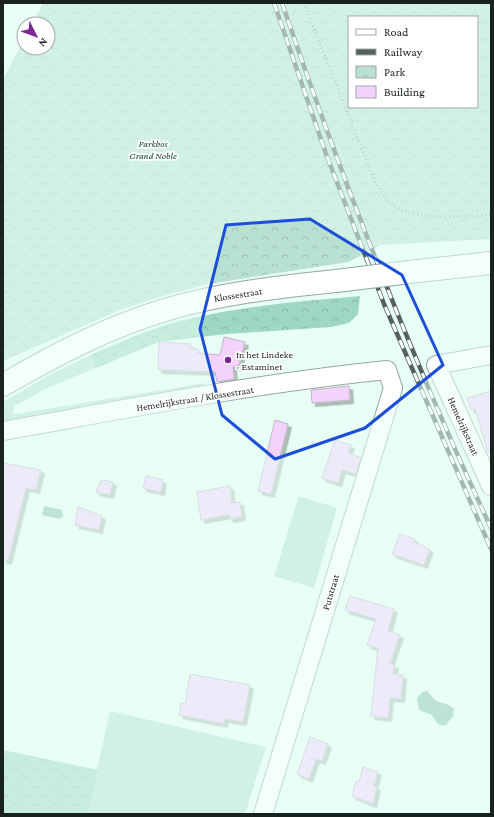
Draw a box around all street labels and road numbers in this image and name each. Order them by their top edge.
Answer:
street label: Klossestraat [213,285,264,304]
street label: Hemelrijkstraat / Klossestraat [136,384,255,414]
street label: Hemelrijkstraat [445,395,482,458]
street label: Putstraat [320,572,341,611]

